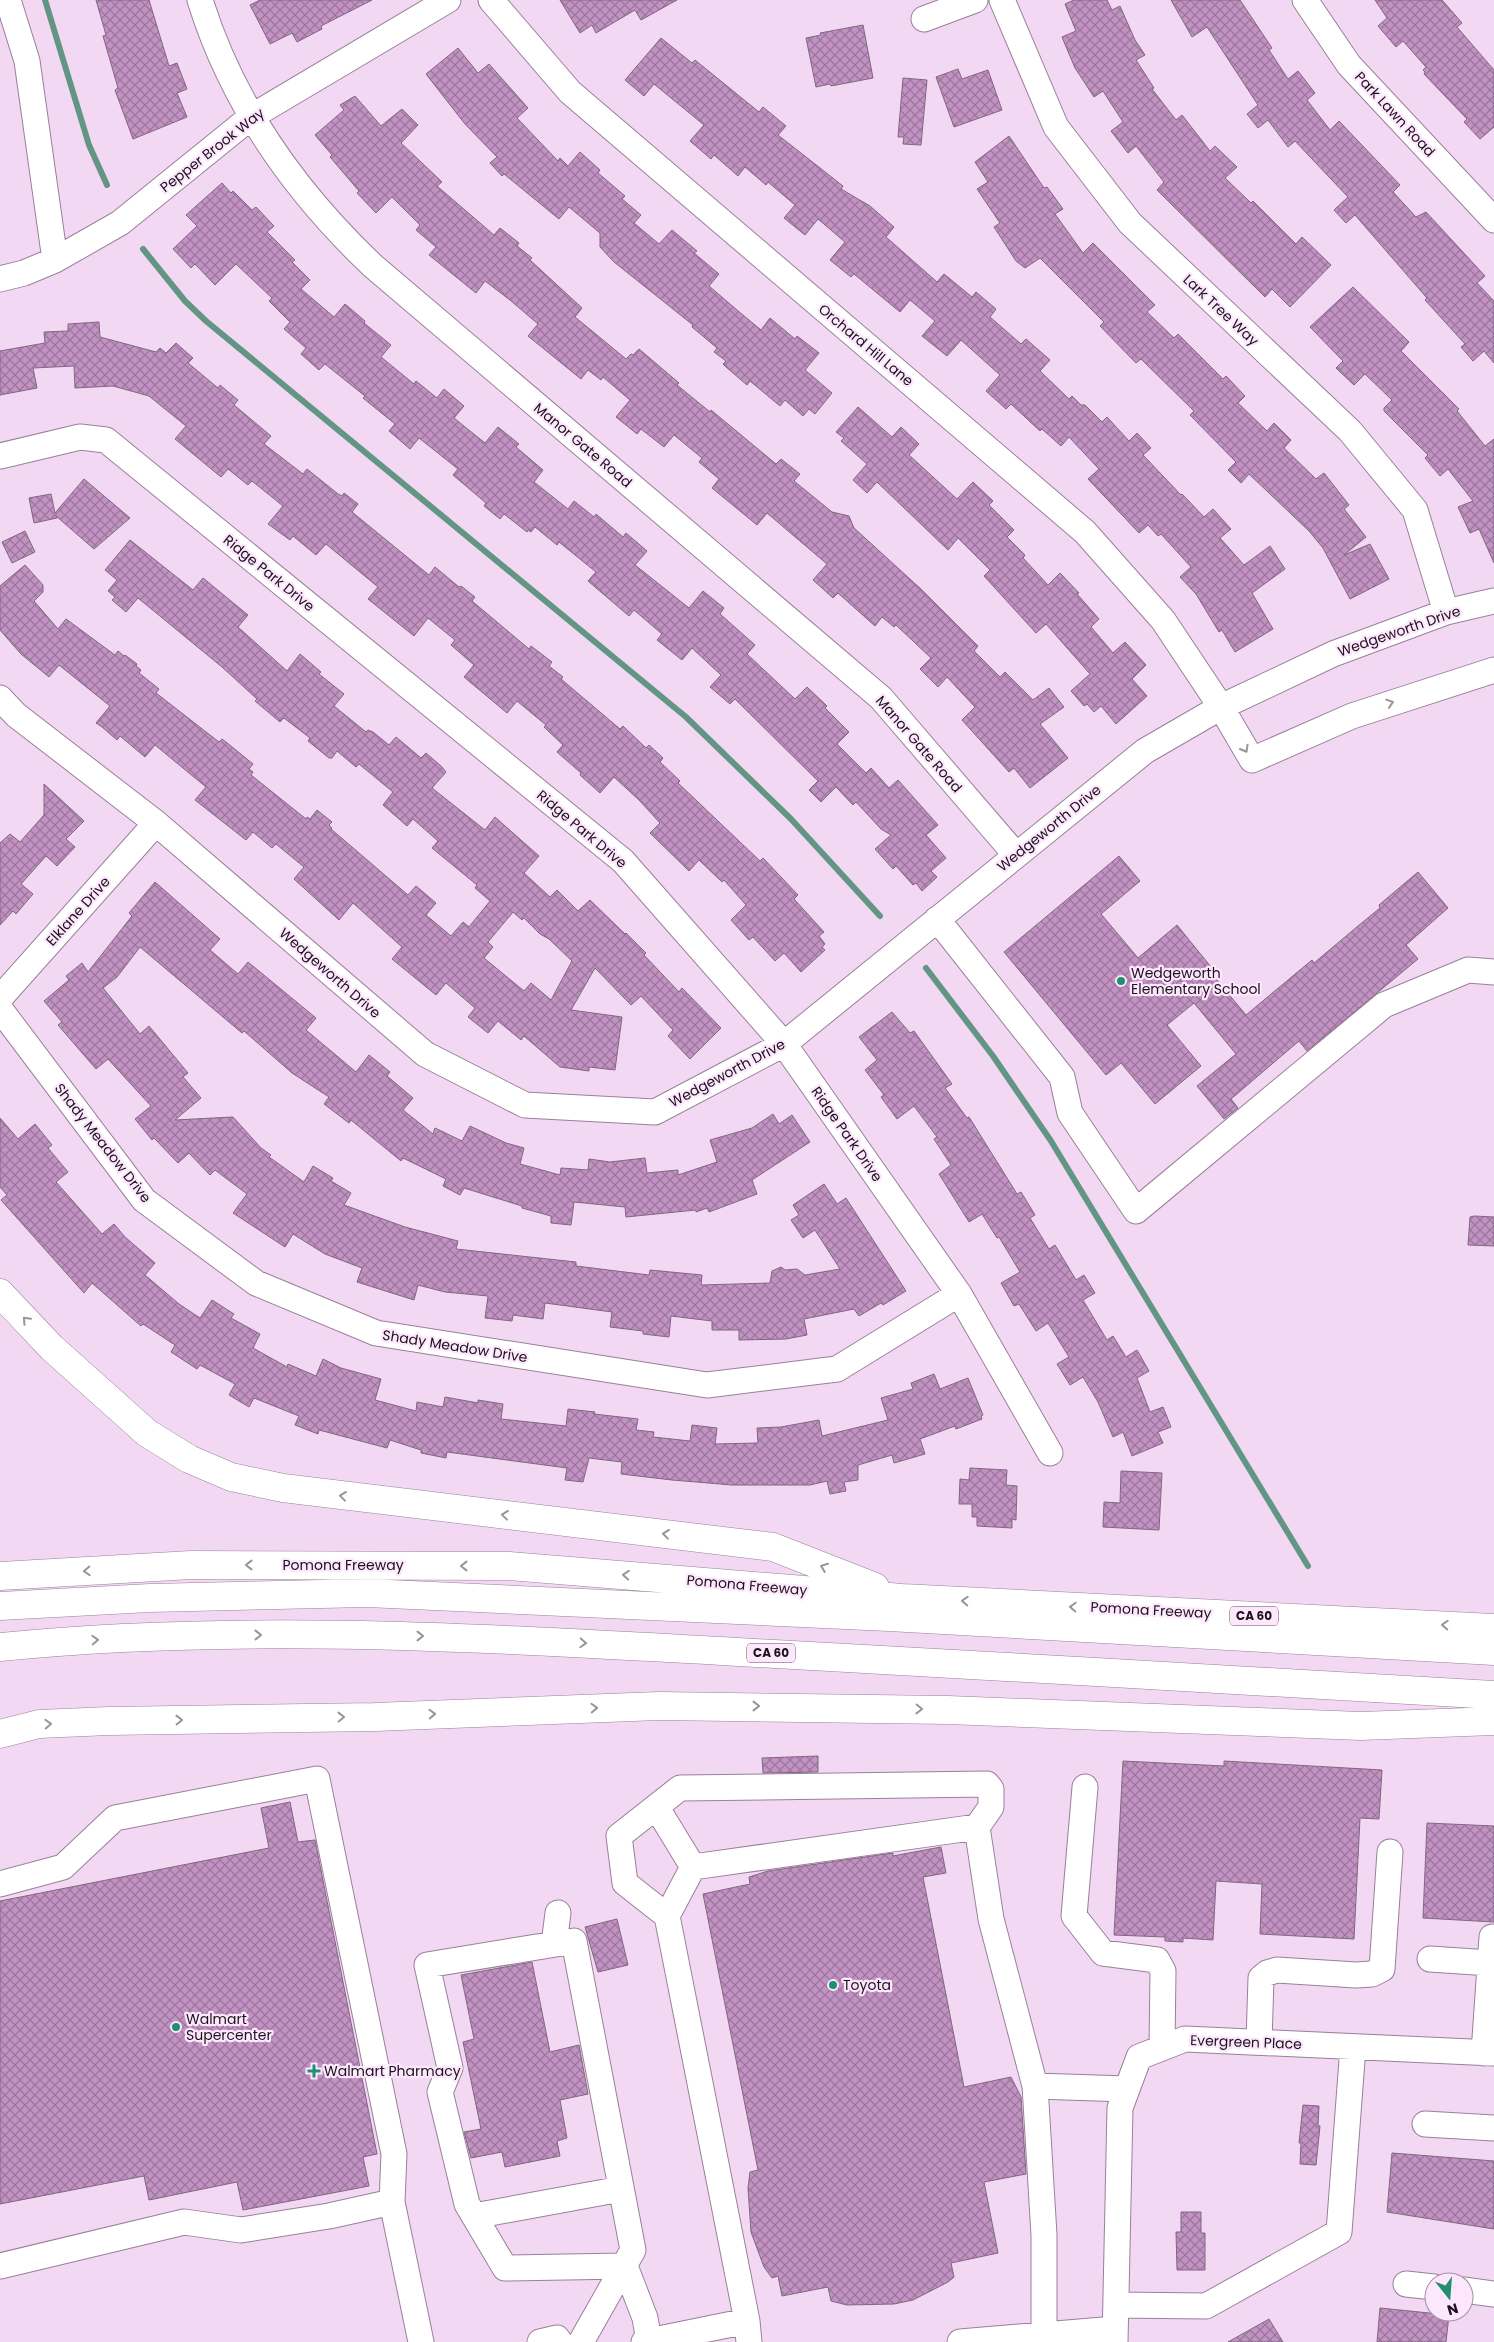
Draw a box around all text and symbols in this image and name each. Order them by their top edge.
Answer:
street label: Park Lawn Road [1350,67,1440,161]
street label: Pepper Brook Way [156,103,268,197]
street label: Lark Tree Way [1179,270,1263,350]
street label: Orchard Hill Lane [814,299,918,391]
street label: Manor Gate Road [530,398,636,492]
street label: Ridge Park Drive [219,530,319,616]
street label: Wedgeworth Drive [1335,601,1463,661]
street label: Manor Gate Road [871,691,967,797]
one-way arrow [1385,699,1393,709]
one-way arrow [1239,744,1249,753]
street label: Wedgeworth Drive [993,780,1105,876]
street label: Ridge Park Drive [533,785,632,873]
street label: Elklane Drive [41,872,115,950]
street label: Wedgeworth Drive [275,923,385,1023]
place label: Wedgeworth Elementary School [1131,963,1261,999]
marker: Wedgeworth Elementary School [1115,975,1127,987]
street label: Wedgeworth Drive [666,1034,789,1112]
street label: Shady Meadow Drive [50,1079,156,1207]
street label: Ridge Park Drive [807,1082,888,1186]
one-way arrow [23,1317,32,1326]
street label: Shady Meadow Drive [381,1325,529,1367]
one-way arrow [339,1491,347,1502]
one-way arrow [500,1510,508,1521]
one-way arrow [662,1529,670,1540]
street label: Pomona Freeway [282,1555,404,1575]
one-way arrow [245,1560,253,1570]
one-way arrow [460,1561,468,1571]
one-way arrow [820,1563,829,1573]
one-way arrow [83,1565,91,1576]
one-way arrow [622,1570,630,1581]
street label: Pomona Freeway [686,1570,808,1600]
one-way arrow [961,1595,969,1606]
street label: Pomona Freeway [1090,1597,1212,1623]
one-way arrow [1069,1601,1077,1612]
road number: CA 60 [1230,1606,1278,1625]
one-way arrow [1441,1620,1449,1631]
one-way arrow [254,1630,262,1640]
one-way arrow [417,1631,425,1641]
one-way arrow [92,1634,100,1645]
one-way arrow [579,1638,587,1649]
road number: CA 60 [747,1644,795,1662]
one-way arrow [753,1701,761,1711]
one-way arrow [590,1703,598,1714]
one-way arrow [916,1704,923,1714]
one-way arrow [428,1709,436,1720]
one-way arrow [338,1712,346,1722]
one-way arrow [176,1715,183,1725]
one-way arrow [44,1719,52,1730]
place label: Toyota [843,1975,891,1995]
marker: Toyota [827,1979,839,1991]
place label: Walmart Supercenter [186,2009,272,2045]
marker: Walmart Supercenter [170,2021,182,2033]
street label: Evergreen Place [1190,2030,1303,2054]
place label: Walmart Pharmacy [324,2061,461,2081]
marker: Walmart Pharmacy [308,2065,320,2077]
north arrow [1424,2272,1474,2322]
text: N [1445,2298,1461,2321]

